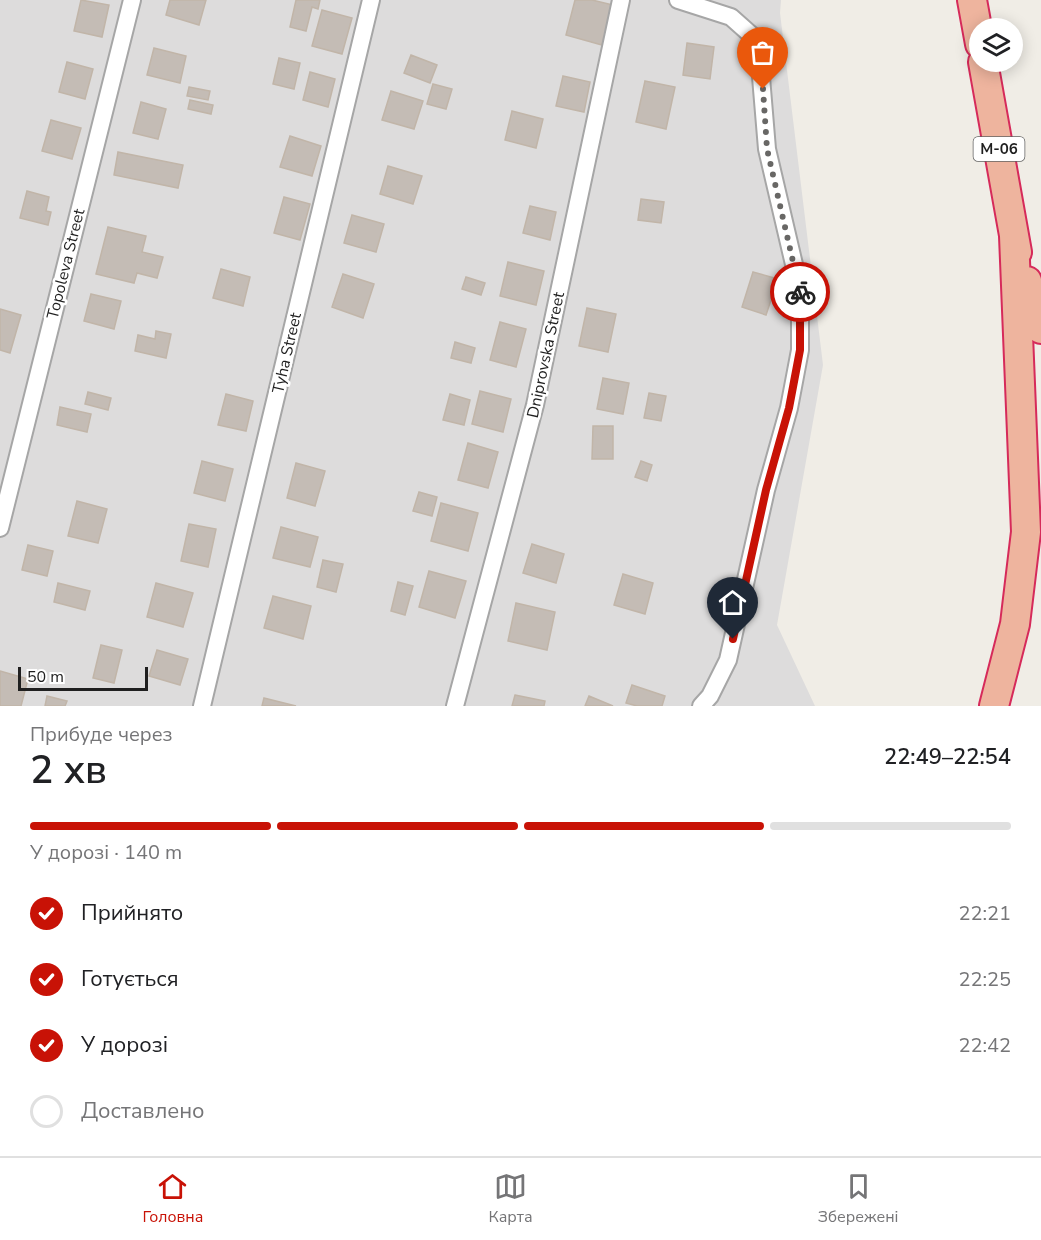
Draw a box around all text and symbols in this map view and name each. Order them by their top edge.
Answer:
map controls [969,18,1023,72]
button: layers [969,18,1023,72]
pin [737,27,788,89]
icon: bag [746,36,779,69]
road number: М-06 [974,137,1024,161]
street label: Topoleva Street [42,206,90,321]
courier [770,262,830,322]
icon: bike [784,276,817,309]
street label: Dniprovska Street [522,290,570,420]
street label: Tyha Street [267,310,307,395]
pin [707,577,758,639]
icon: home [716,586,749,619]
scale bar [18,664,148,692]
text: 50 m [27,666,64,688]
text: Прибуде через [30,721,172,748]
text: 22:49–22:54 [884,742,1011,772]
text: 2 хв [30,744,107,797]
text: У дорозі · 140 m [30,839,182,866]
icon: check [30,897,63,930]
text: Прийнято [81,898,183,928]
text: 22:21 [958,900,1011,927]
icon: check [30,963,63,996]
text: Готується [81,964,179,994]
text: 22:25 [958,966,1011,993]
icon: check [30,1029,63,1062]
text: У дорозі [81,1030,168,1060]
text: 22:42 [958,1032,1011,1059]
text: Доставлено [81,1096,205,1126]
tab: Головна [143,1170,203,1228]
tab: Карта [488,1170,533,1228]
tab: Збережені [818,1170,898,1228]

